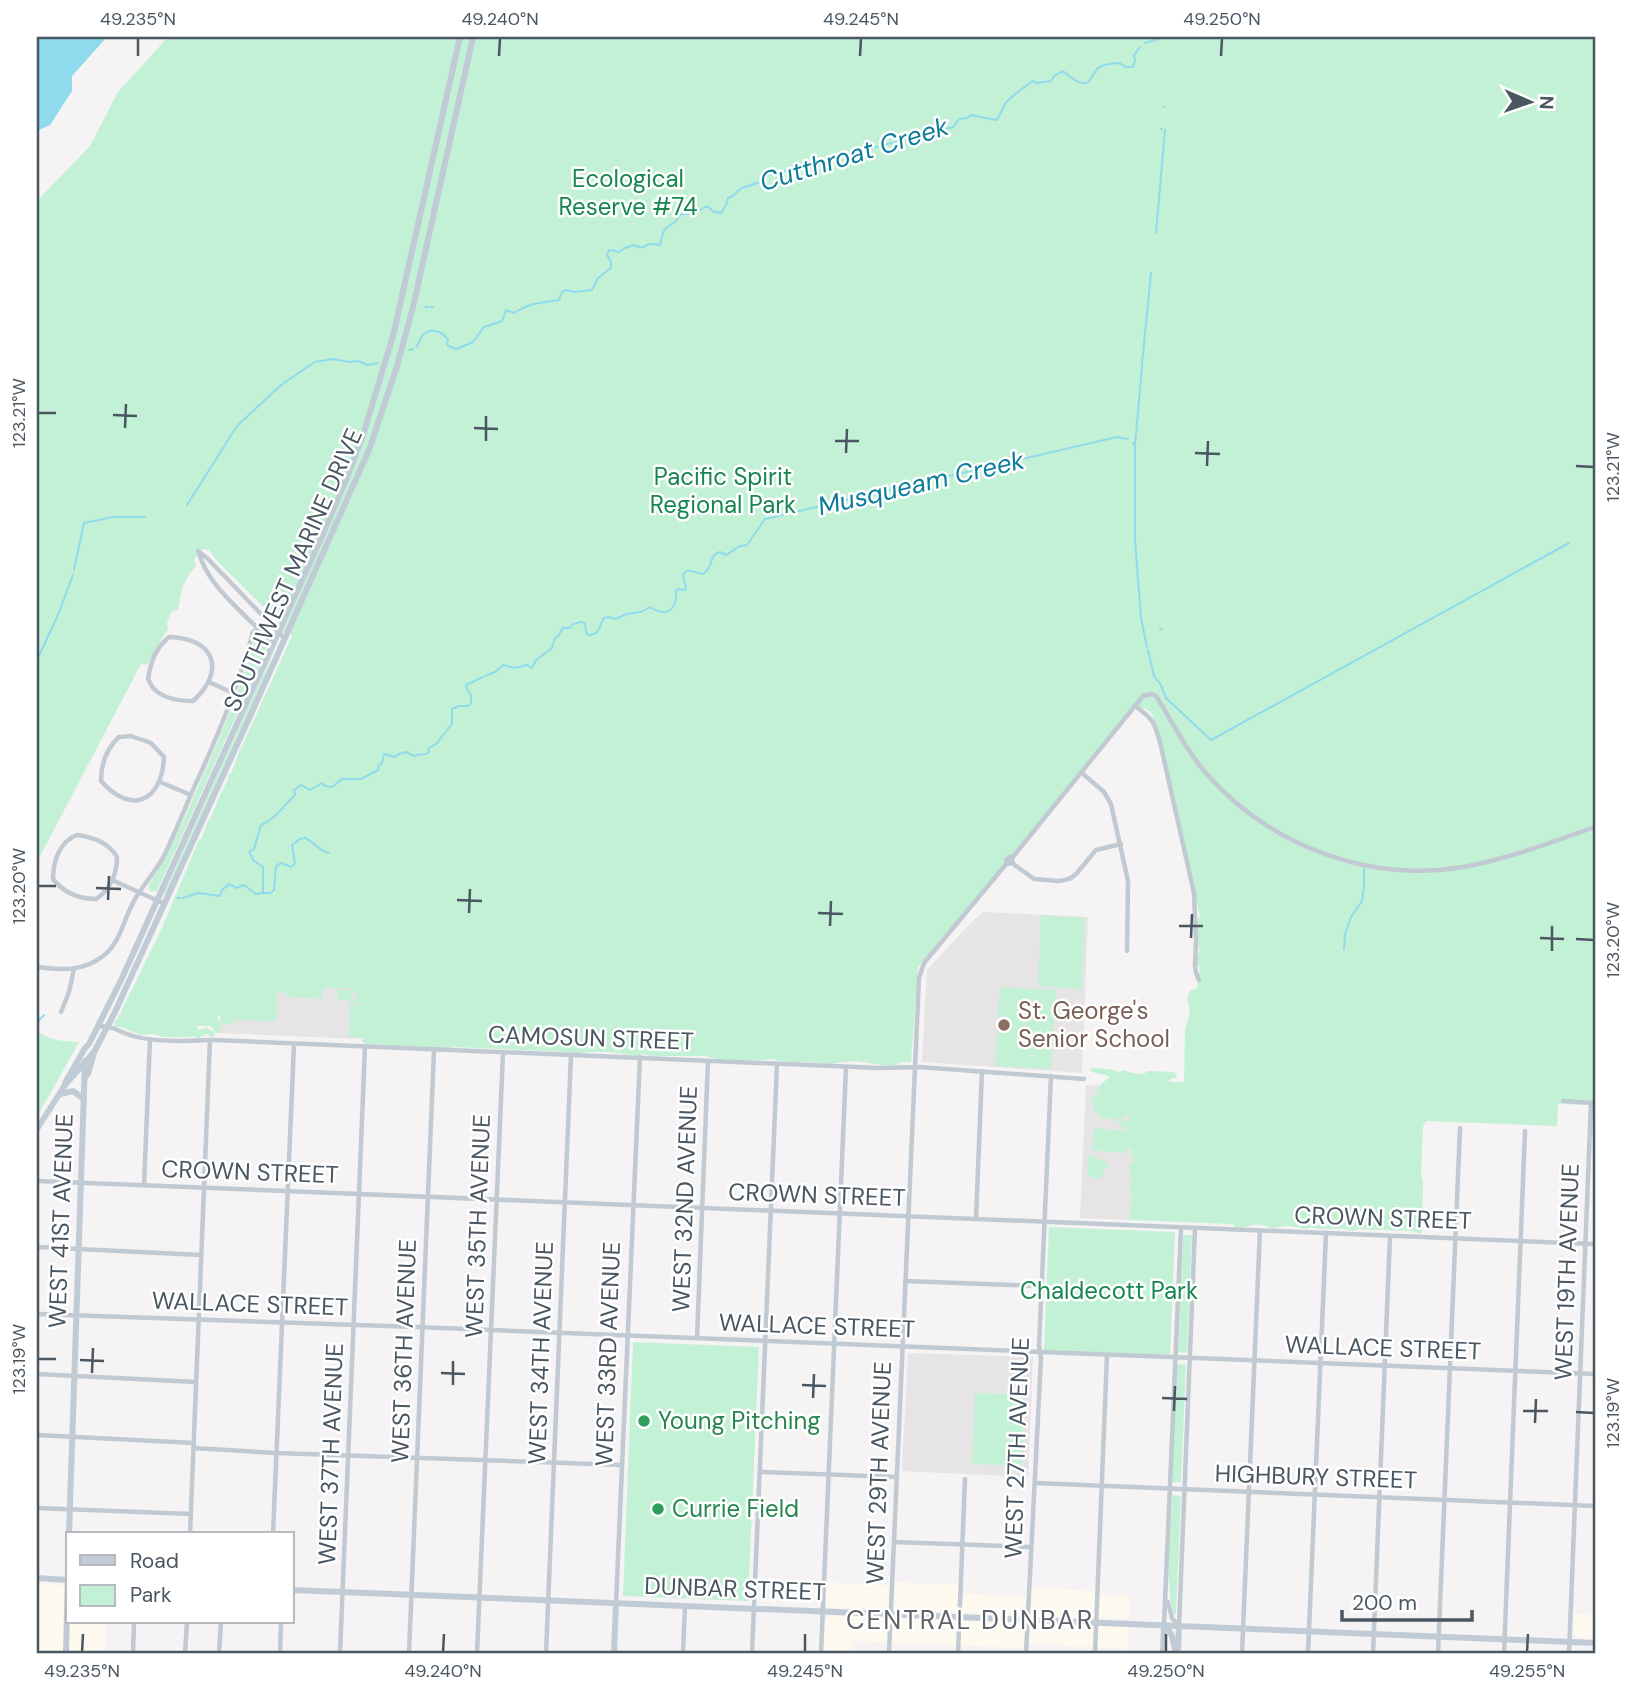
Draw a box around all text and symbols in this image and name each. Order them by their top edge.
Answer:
text: 49.235°N [100,7,176,31]
text: 49.240°N [461,7,539,31]
text: 49.245°N [823,7,899,31]
text: 49.250°N [1183,7,1261,31]
north arrow [1496,66,1566,136]
text: N [1534,95,1559,110]
water label: Cutthroat Creek [755,109,953,199]
park label: Ecological Reserve #74 [558,163,698,222]
text: 123.21°W [7,378,31,448]
street label: SOUTHWEST MARINE DRIVE [216,423,369,716]
text: 123.21°W [1601,432,1625,502]
water label: Musqueam Creek [814,443,1028,523]
park label: Pacific Spirit Regional Park [650,461,796,520]
text: 123.20°W [7,848,31,924]
text: 123.20°W [1601,902,1625,978]
place label: St. George's Senior School [1018,995,1170,1054]
marker: St. George's Senior School [996,1017,1012,1033]
street label: CAMOSUN STREET [488,1018,694,1057]
street label: WEST 32ND AVENUE [665,1085,704,1313]
street label: WEST 41ST AVENUE [41,1113,80,1329]
street label: WEST 35TH AVENUE [458,1114,497,1338]
street label: CROWN STREET [161,1153,339,1190]
street label: WEST 19TH AVENUE [1547,1163,1586,1381]
street label: CROWN STREET [728,1176,906,1213]
street label: CROWN STREET [1294,1199,1472,1236]
street label: WEST 36TH AVENUE [384,1239,423,1463]
street label: WEST 34TH AVENUE [521,1241,560,1465]
street label: WEST 33RD AVENUE [588,1241,627,1467]
park label: Chaldecott Park [1020,1275,1198,1306]
street label: WALLACE STREET [151,1285,349,1322]
street label: WALLACE STREET [718,1307,916,1344]
text: 123.19°W [7,1324,31,1394]
street label: WALLACE STREET [1284,1329,1482,1366]
street label: WEST 27TH AVENUE [997,1337,1036,1559]
street label: WEST 37TH AVENUE [311,1342,350,1565]
street label: WEST 29TH AVENUE [859,1361,898,1585]
text: 123.19°W [1601,1378,1625,1448]
place label: Young Pitching [658,1405,821,1436]
marker: Young Pitching [636,1413,652,1429]
street label: HIGHBURY STREET [1214,1457,1418,1496]
place label: Currie Field [672,1493,799,1524]
marker: Currie Field [650,1501,666,1517]
legend [66,1532,294,1624]
text: Road [130,1547,179,1575]
street label: DUNBAR STREET [644,1570,826,1607]
scale bar [1342,1578,1471,1622]
text: Park [130,1581,172,1609]
text: 200 m [1352,1589,1417,1617]
district label: CENTRAL DUNBAR [846,1603,1094,1637]
text: 49.235°N [44,1659,120,1683]
text: 49.240°N [404,1659,482,1683]
text: 49.245°N [767,1659,843,1683]
text: 49.250°N [1127,1659,1205,1683]
text: 49.255°N [1489,1659,1565,1683]

